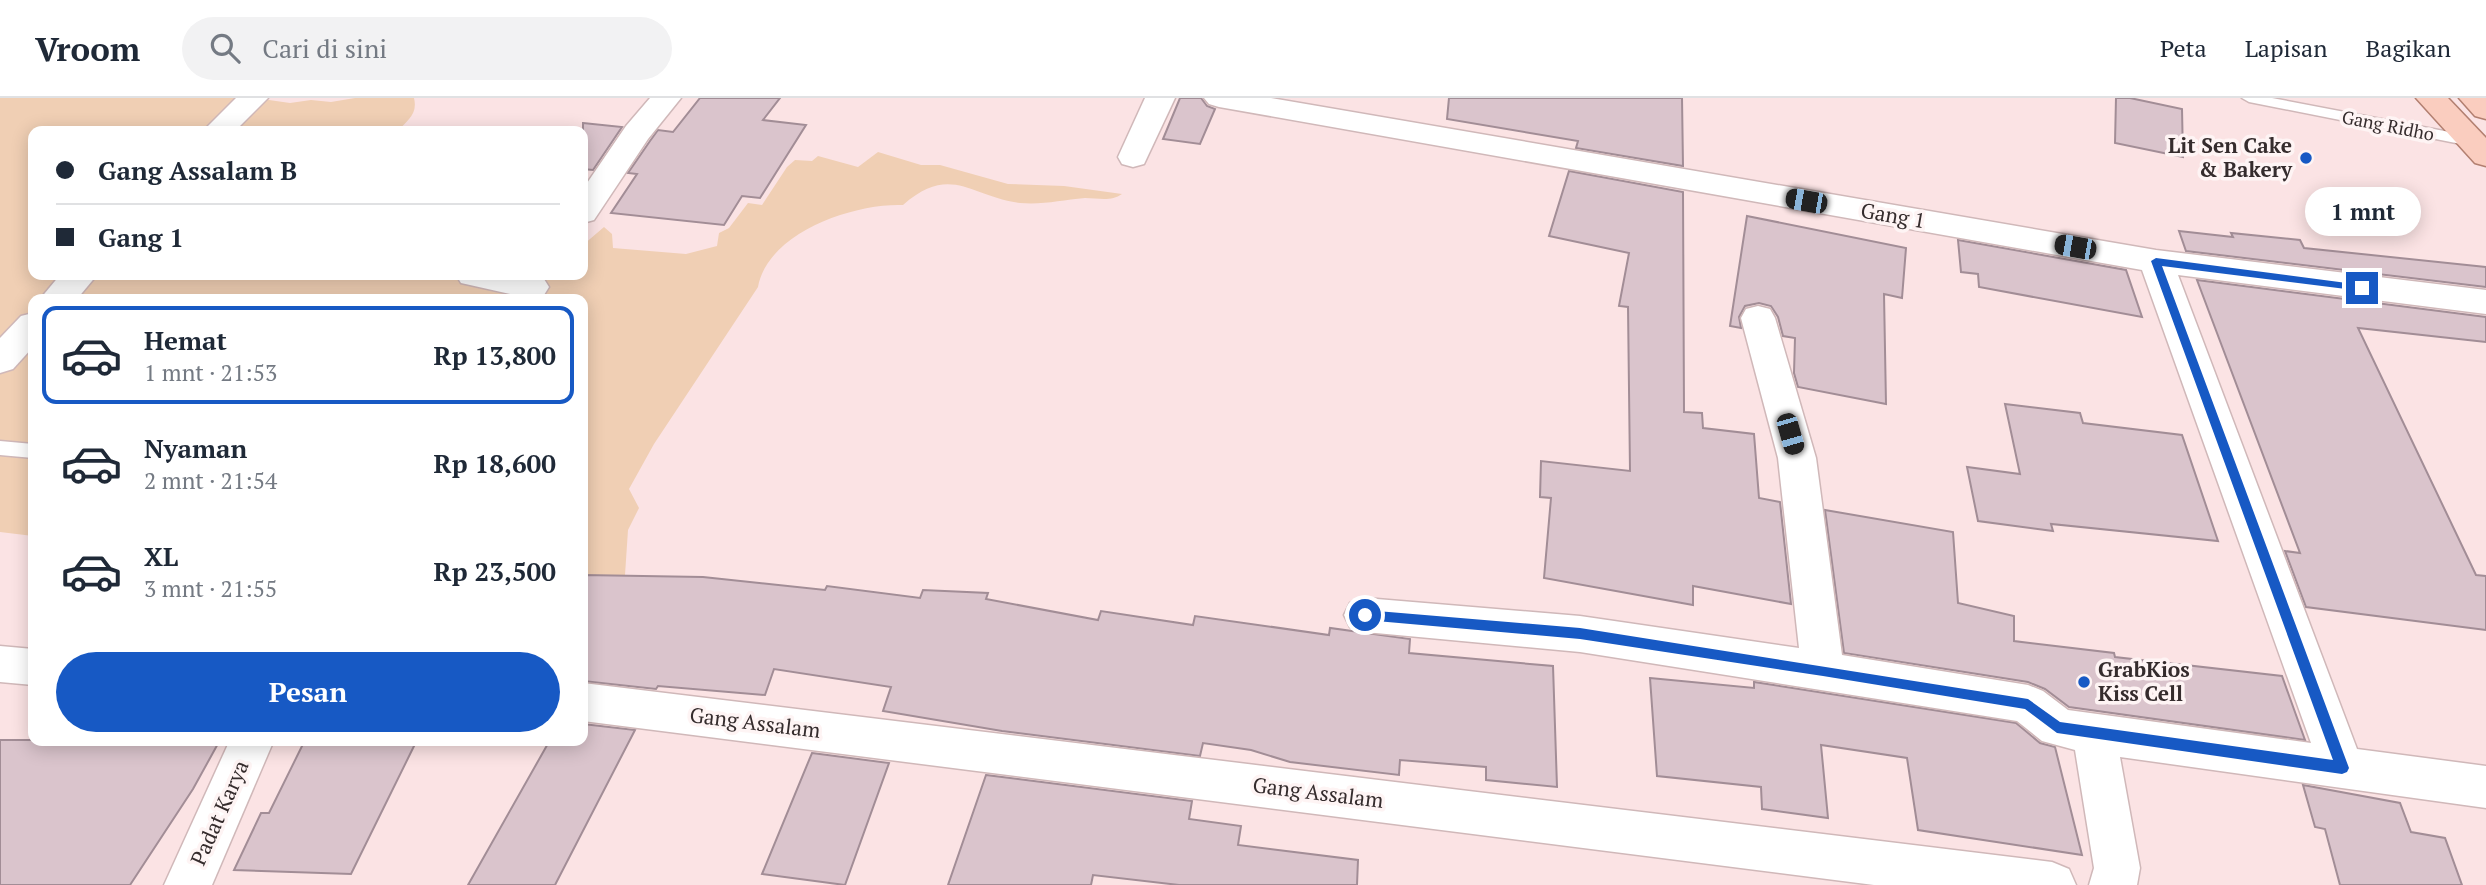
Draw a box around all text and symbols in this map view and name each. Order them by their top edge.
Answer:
search box [182,17,672,80]
text: Vroom [35,27,140,70]
icon: search [206,29,244,67]
text: Cari di sini [262,31,387,65]
text: Peta [2160,32,2207,64]
text: Lapisan [2245,32,2328,64]
text: Bagikan [2366,32,2451,64]
street label: Gang Ridho [2340,104,2436,146]
place label: Lit Sen Cake & Bakery [2168,131,2293,183]
marker: Lit Sen Cake & Bakery [2298,150,2314,166]
text: Gang Assalam B [98,153,297,187]
callout: 1 mnt [2304,186,2420,236]
car [1784,187,1829,215]
street label: Gang 1 [1859,196,1928,234]
text: 1 mnt [2331,196,2395,227]
text: Gang 1 [98,220,184,254]
car [2053,233,2098,261]
route end [2346,272,2378,304]
text: Hemat [144,323,227,357]
icon: car [60,324,123,387]
text: Rp 13,800 [434,338,556,372]
text: 1 mnt · 21:53 [144,357,277,388]
car [1775,411,1806,457]
text: Nyaman [144,431,247,465]
icon: car [60,432,123,495]
text: Rp 18,600 [434,446,556,480]
text: 2 mnt · 21:54 [144,465,277,496]
text: XL [144,539,178,573]
icon: car [60,540,123,603]
text: Rp 23,500 [434,554,556,588]
text: 3 mnt · 21:55 [144,573,277,604]
route start [1349,599,1381,631]
button: Pesan [56,652,560,732]
place label: GrabKios Kiss Cell [2098,655,2190,707]
marker: GrabKios Kiss Cell [2076,674,2092,690]
street label: Gang Assalam [688,700,822,744]
street label: Padat Karya [184,755,255,869]
street label: Gang Assalam [1251,770,1385,814]

